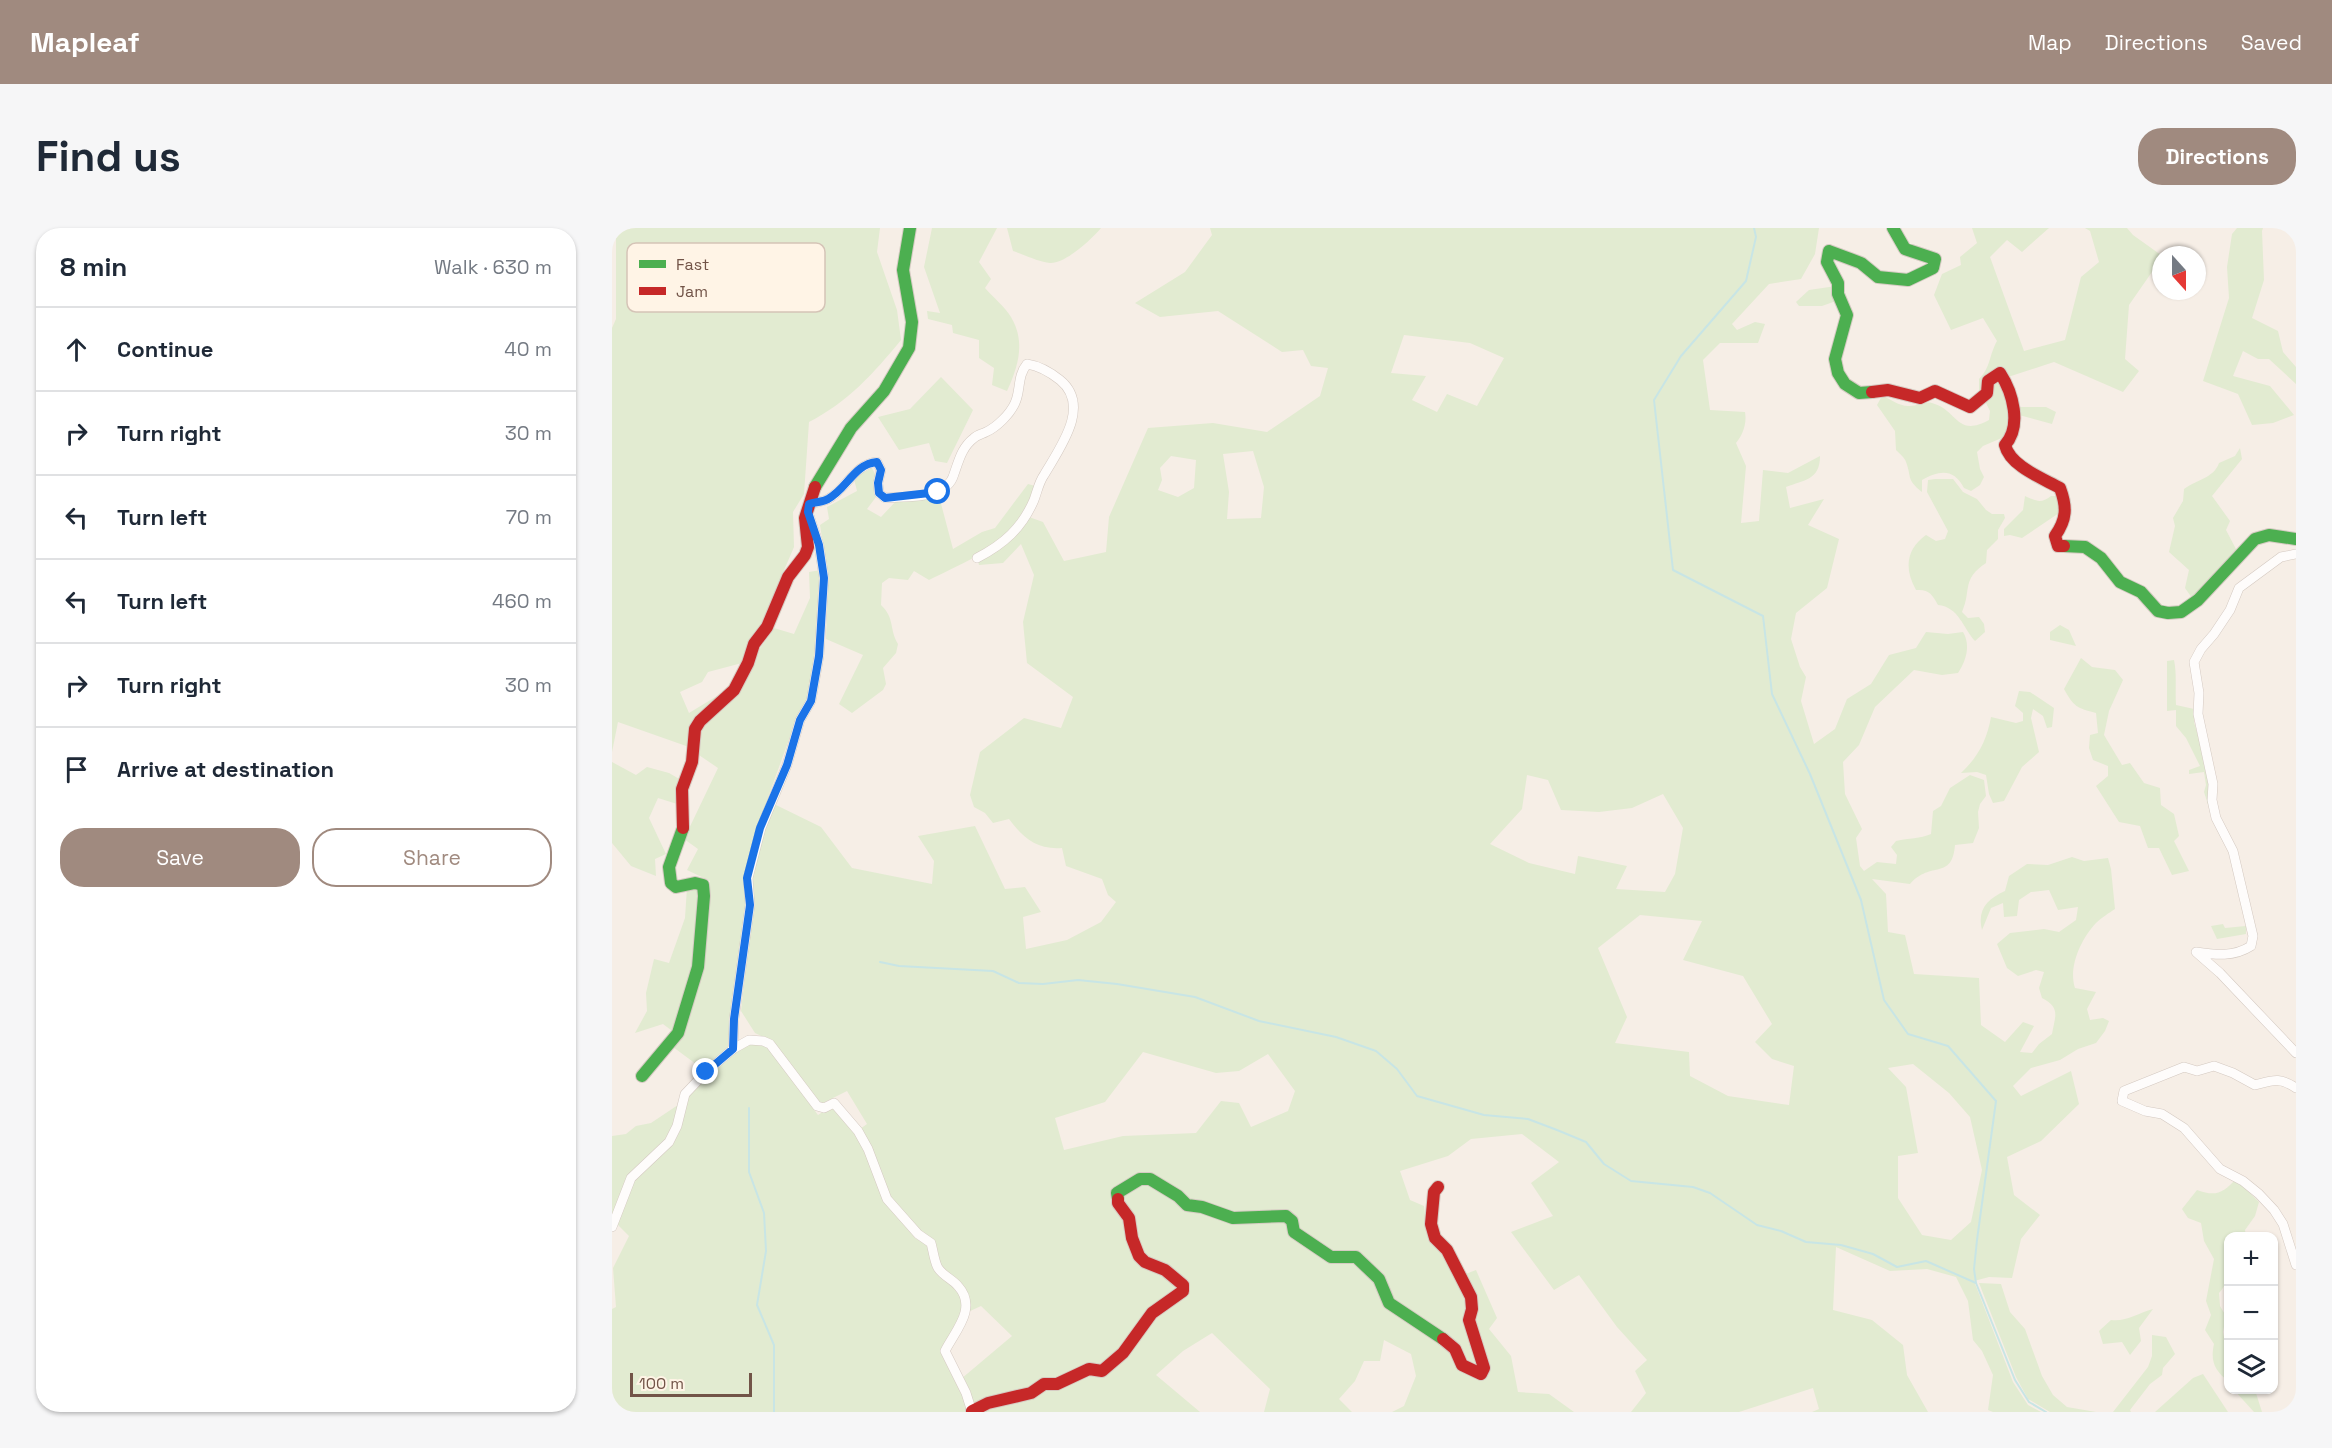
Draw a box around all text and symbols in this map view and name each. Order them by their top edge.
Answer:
text: Mapleaf [30,24,140,60]
text: Map [2028,29,2072,56]
text: Directions [2105,29,2208,56]
text: Saved [2241,29,2302,56]
button: Directions [2138,128,2296,185]
text: Find us [36,130,181,183]
legend [627,243,825,312]
north arrow [2152,246,2206,300]
text: 8 min [60,250,127,284]
text: Walk · 630 m [434,254,552,280]
text: Fast [676,254,709,275]
text: Jam [676,281,708,302]
icon: ahead [60,333,93,366]
text: Continue [117,335,213,363]
text: 40 m [504,336,552,362]
icon: right [60,417,93,450]
text: Turn right [117,419,222,447]
text: 30 m [505,420,552,446]
route start [924,478,950,504]
icon: left [60,501,93,534]
text: Turn left [117,503,207,531]
text: 70 m [506,504,552,530]
icon: left [60,585,93,618]
text: Turn left [117,587,207,615]
text: 460 m [492,588,552,614]
icon: right [60,669,93,702]
text: Turn right [117,671,222,699]
text: 30 m [505,672,552,698]
icon: arrive [60,753,93,786]
text: Arrive at destination [117,755,334,783]
button: Save [60,828,300,887]
button: Share [312,828,552,887]
route end [692,1058,718,1084]
map controls [2224,1232,2278,1394]
button: + [2224,1232,2278,1286]
button: − [2224,1286,2278,1340]
button: layers [2224,1340,2278,1394]
scale bar [630,1370,752,1398]
text: 100 m [639,1373,684,1394]

